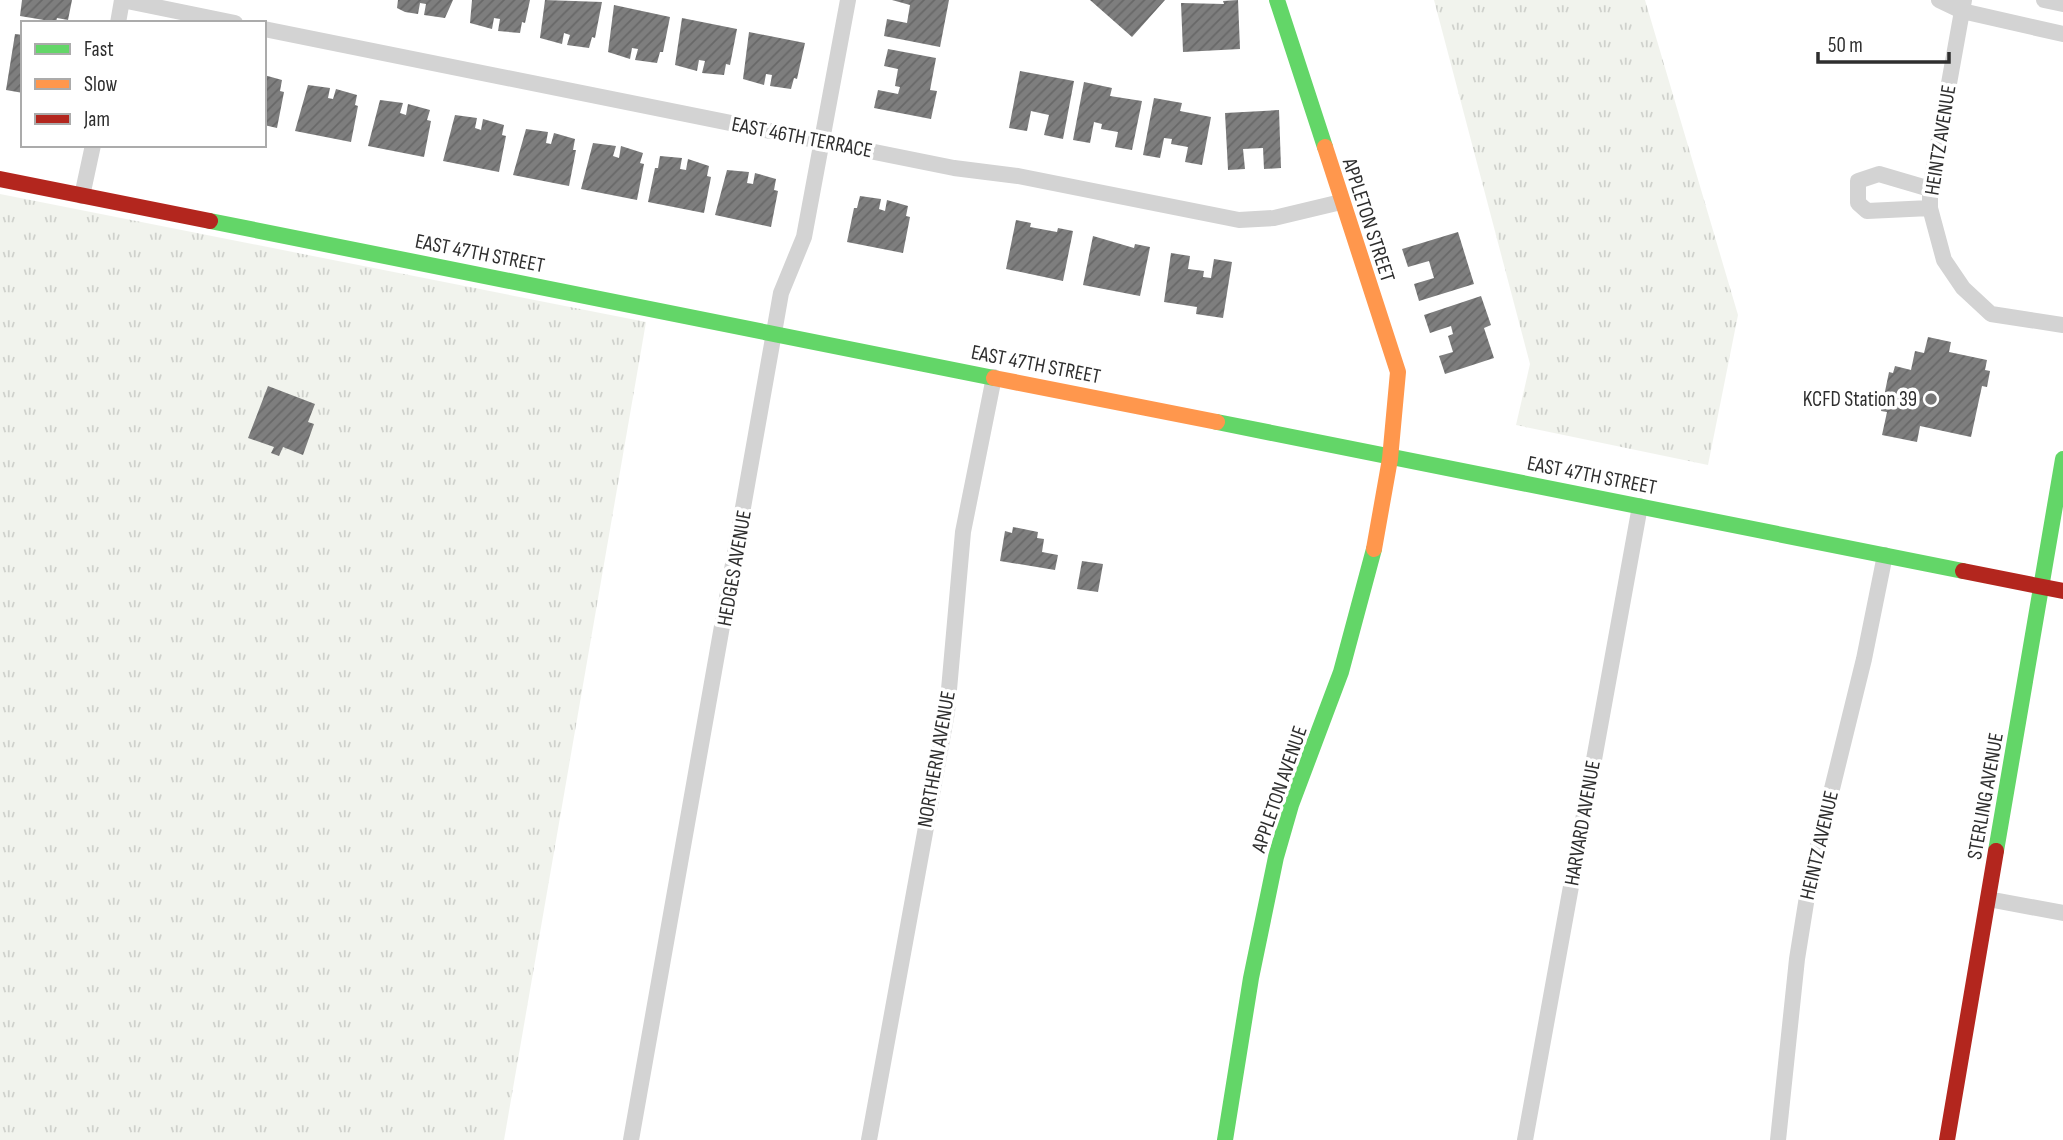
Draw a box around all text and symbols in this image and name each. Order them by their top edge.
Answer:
legend [21,21,266,147]
scale bar [1818,21,1949,65]
text: 50 m [1828,33,1863,58]
text: Fast [84,37,114,62]
text: Slow [84,72,118,97]
street label: HEINTZ AVENUE [1919,83,1962,197]
text: Jam [83,107,110,132]
street label: EAST 46TH TERRACE [730,112,874,163]
street label: APPLETON STREET [1336,154,1400,286]
street label: EAST 47TH STREET [413,229,547,278]
street label: EAST 47TH STREET [969,340,1103,389]
place label: KCFD Station 39 [1803,387,1917,412]
marker: KCFD Station 39 [1923,391,1939,407]
street label: EAST 47TH STREET [1525,451,1659,500]
street label: HEDGES AVENUE [712,508,757,628]
street label: NORTHERN AVENUE [912,689,961,829]
street label: APPLETON AVENUE [1246,723,1313,857]
street label: STERLING AVENUE [1962,731,2009,862]
street label: HARVARD AVENUE [1559,759,1606,888]
street label: HEINTZ AVENUE [1795,788,1844,902]

